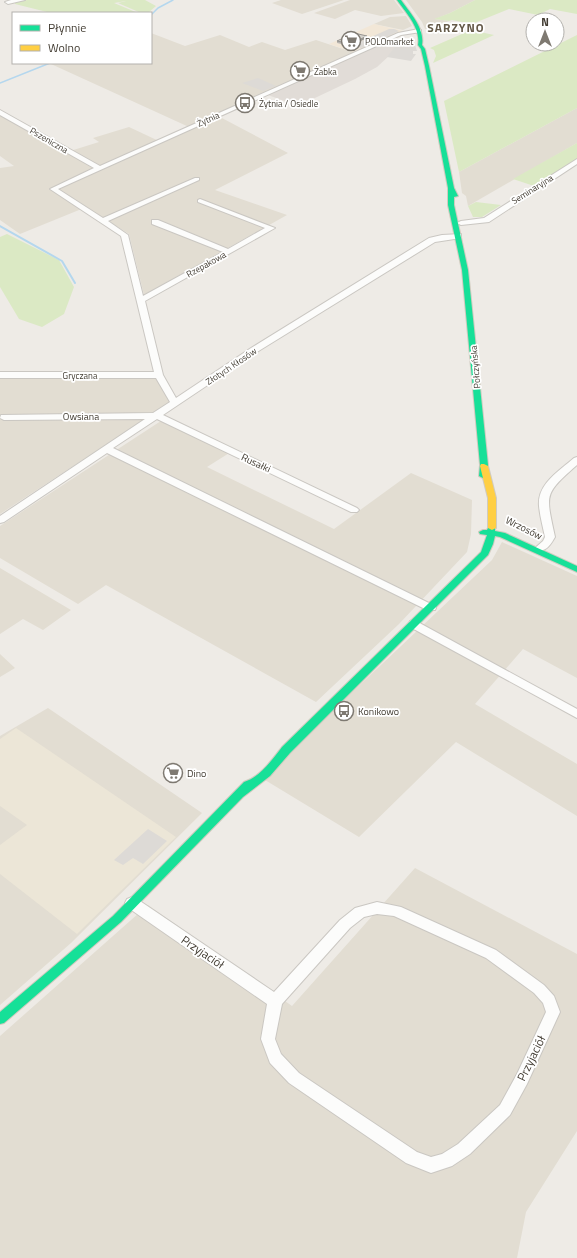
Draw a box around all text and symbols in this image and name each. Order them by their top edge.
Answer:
legend [12,12,152,64]
north arrow [525,12,565,52]
text: N [541,14,549,30]
text: Płynnie [48,18,86,37]
district label: SARZYNO [427,18,485,37]
supermarket icon: POLOmarket [340,30,362,52]
place label: POLOmarket [365,35,414,48]
text: Wolno [48,38,80,57]
supermarket icon: Żabka [289,60,311,82]
place label: Żabka [314,65,337,78]
bus stop icon: Żytnia / Osiedle [234,92,256,114]
place label: Żytnia / Osiedle [259,97,319,110]
street label: Żytnia [195,108,222,130]
street label: Pszeniczna [27,124,71,156]
street label: Seminaryjna [509,171,556,207]
street label: Rzepakowa [184,248,229,280]
street label: Złotych Kłosów [203,344,259,388]
street label: Połczyńska [467,345,483,389]
street label: Gryczana [63,369,98,382]
street label: Owsiana [63,409,99,424]
street label: Rusałki [239,450,273,476]
street label: Wrzosów [503,513,545,544]
bus stop icon: Konikowo [333,700,355,722]
place label: Konikowo [358,704,399,719]
supermarket icon: Dino [162,762,184,784]
place label: Dino [187,766,206,781]
street label: Przyjaciół [177,930,229,974]
street label: Przyjaciół [512,1032,550,1084]

